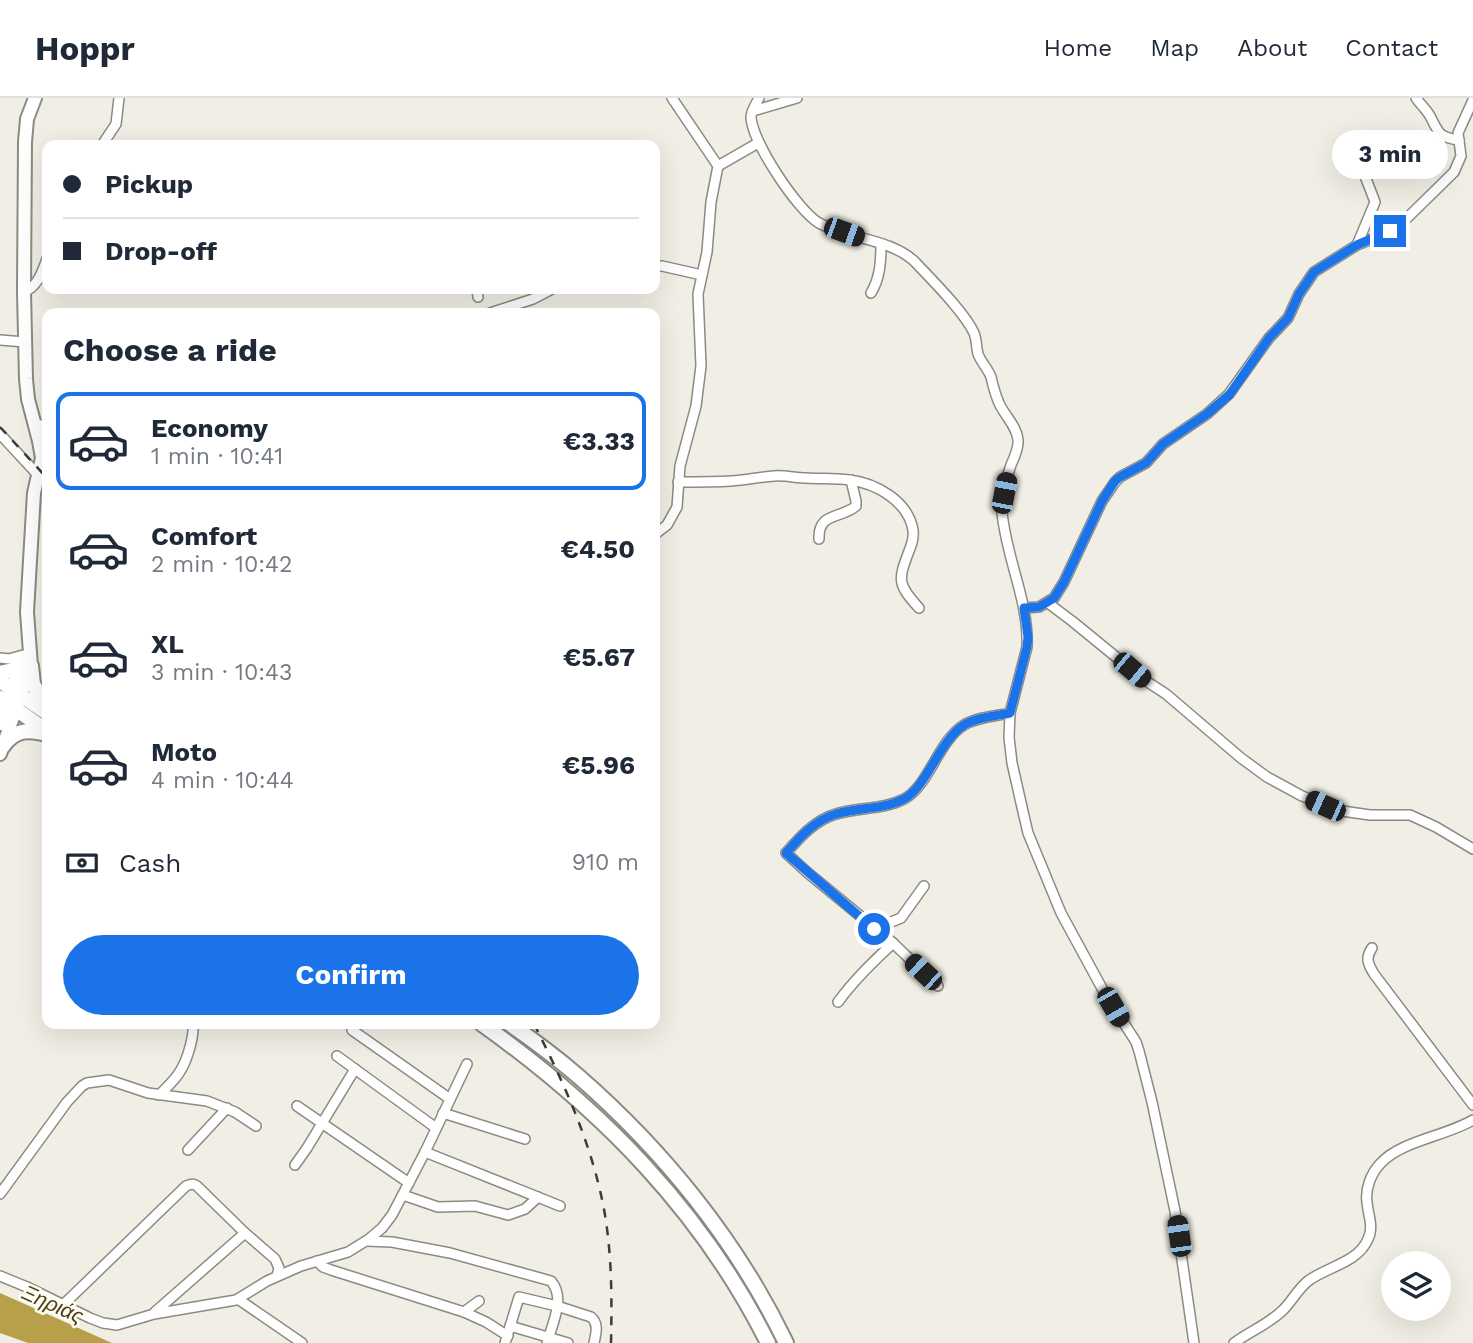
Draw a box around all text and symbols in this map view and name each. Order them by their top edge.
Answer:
text: Hoppr [35,29,135,68]
text: Home [1044,34,1112,62]
text: Map [1150,34,1199,62]
text: About [1237,34,1307,62]
text: Contact [1345,34,1438,62]
callout: 3 min [1332,130,1448,178]
text: 3 min [1359,141,1421,168]
text: Pickup [105,169,193,199]
car [821,215,868,249]
route end [1374,215,1406,247]
text: Drop-off [105,236,217,266]
text: Choose a ride [63,331,277,369]
icon: car [67,410,130,473]
text: Economy [151,413,268,443]
text: €3.33 [563,426,635,456]
text: 1 min · 10:41 [151,443,283,470]
car [990,470,1019,516]
icon: car [67,518,130,581]
text: Comfort [151,521,257,551]
text: €4.50 [561,534,635,564]
text: 2 min · 10:42 [151,551,293,578]
icon: car [67,626,130,689]
text: XL [151,629,184,659]
text: €5.67 [563,642,635,672]
car [1110,648,1155,692]
text: 3 min · 10:43 [151,659,293,686]
icon: car [67,734,130,797]
text: Moto [151,737,217,767]
text: €5.96 [562,750,635,780]
text: 4 min · 10:44 [151,767,294,794]
car [1302,788,1349,824]
icon: cash [63,844,101,882]
text: Cash [119,848,181,878]
text: 910 m [572,849,639,876]
route start [858,913,890,945]
button: Confirm [63,935,639,1015]
car [901,950,946,994]
car [1094,984,1133,1030]
car [1166,1214,1193,1258]
map controls [1381,1251,1451,1321]
button: layers [1381,1251,1451,1321]
water label: Ξηριάς [18,1279,88,1329]

